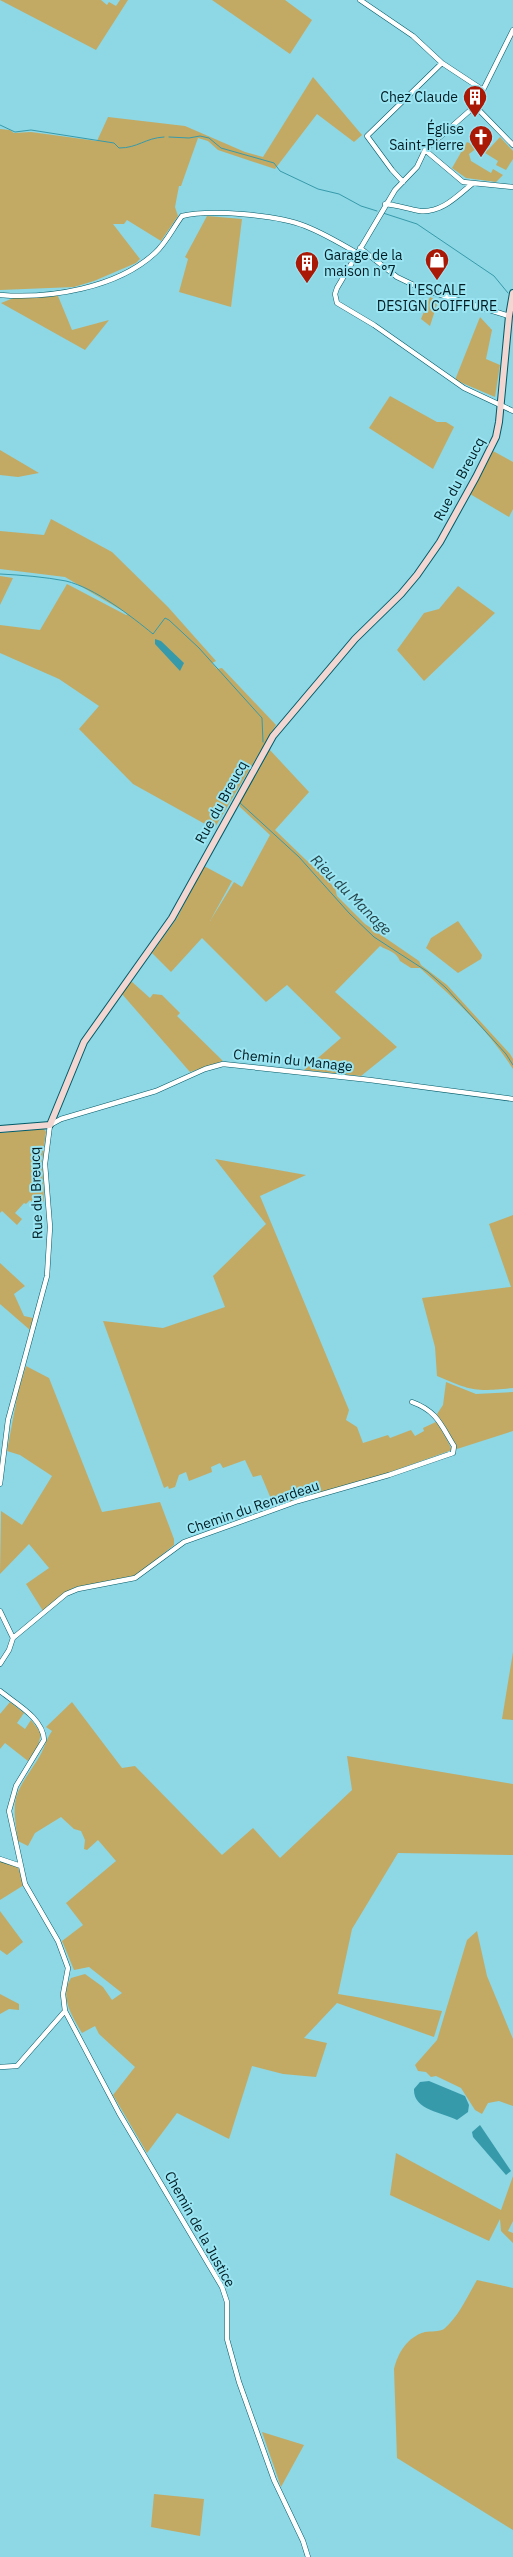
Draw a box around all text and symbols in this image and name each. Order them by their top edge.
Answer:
building icon: Chez Claude [462,84,488,118]
place label: Chez Claude [380,88,458,106]
place label: Église Saint-Pierre [389,119,464,154]
church icon: Église Saint-Pierre [468,124,494,158]
place label: Garage de la maison n°7 [324,246,403,280]
shop icon: L'ESCALE DESIGN COIFFURE [424,247,450,281]
building icon: Garage de la maison n°7 [294,250,320,284]
place label: L'ESCALE DESIGN COIFFURE [377,281,497,315]
street label: Rue du Breucq [429,434,489,524]
street label: Rue du Breucq [191,757,251,847]
water label: Rieu du Manage [307,850,396,939]
street label: Chemin du Manage [232,1045,354,1075]
street label: Rue du Breucq [25,1147,47,1239]
street label: Chemin du Renardeau [184,1476,322,1538]
street label: Chemin de la Justice [161,2168,240,2290]

